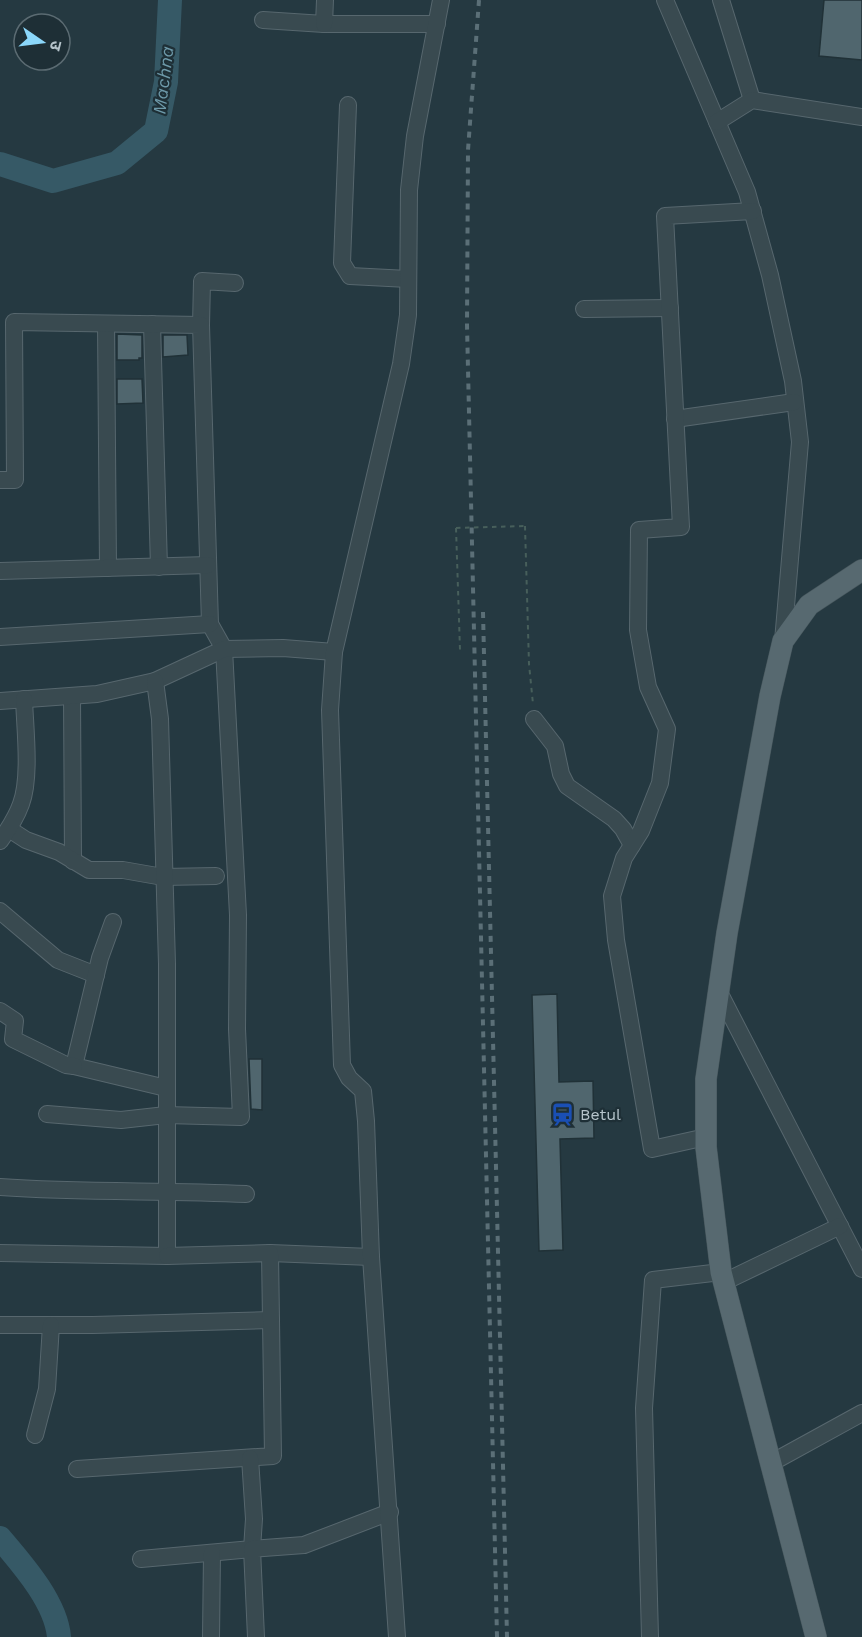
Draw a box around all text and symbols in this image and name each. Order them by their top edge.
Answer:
north arrow [12,12,72,72]
text: उ [46,39,66,53]
water label: Machna [148,45,178,115]
station icon: Betul [549,1101,575,1127]
place label: Betul [580,1105,621,1124]

